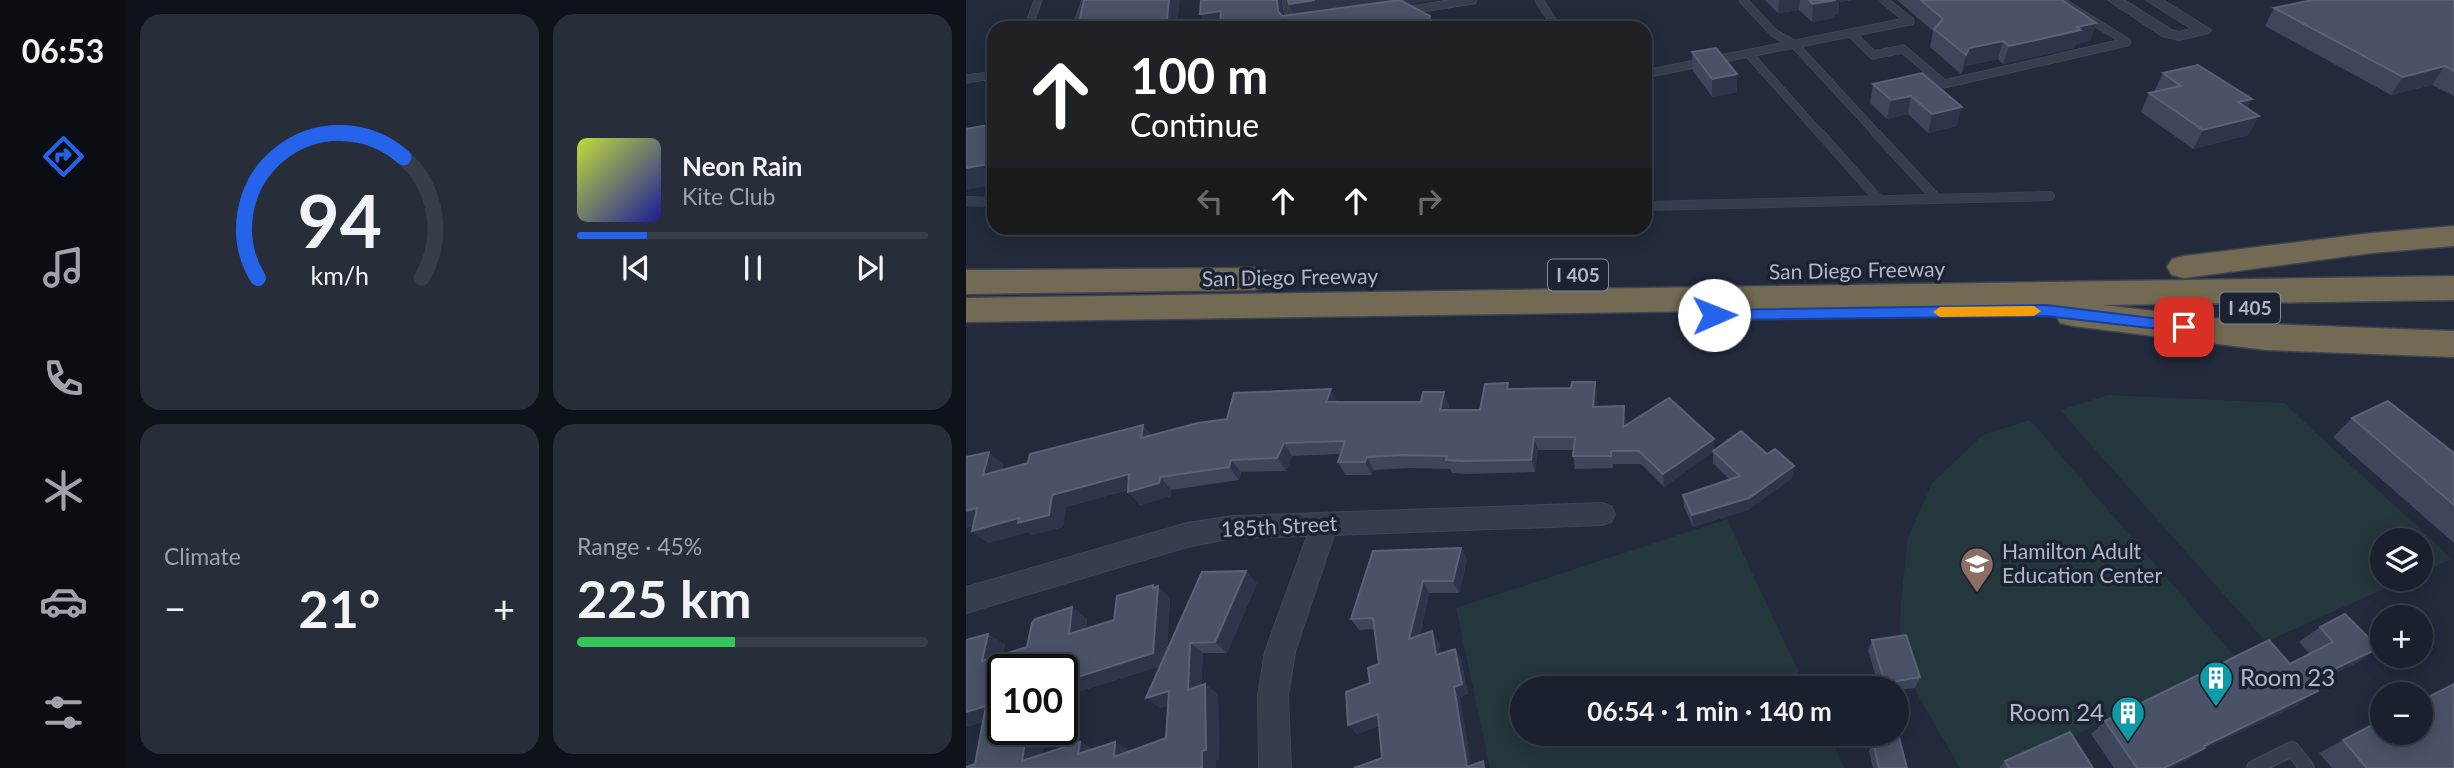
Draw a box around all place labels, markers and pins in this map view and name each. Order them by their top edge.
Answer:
pin [2154,297,2214,357]
place label: Hamilton Adult Education Center [2002,538,2162,587]
school or university icon: Hamilton Adult Education Center [1958,545,1996,594]
building icon: Room 23 [2197,659,2235,708]
place label: Room 23 [2240,662,2335,691]
building icon: Room 24 [2109,694,2147,743]
place label: Room 24 [2009,697,2104,726]

